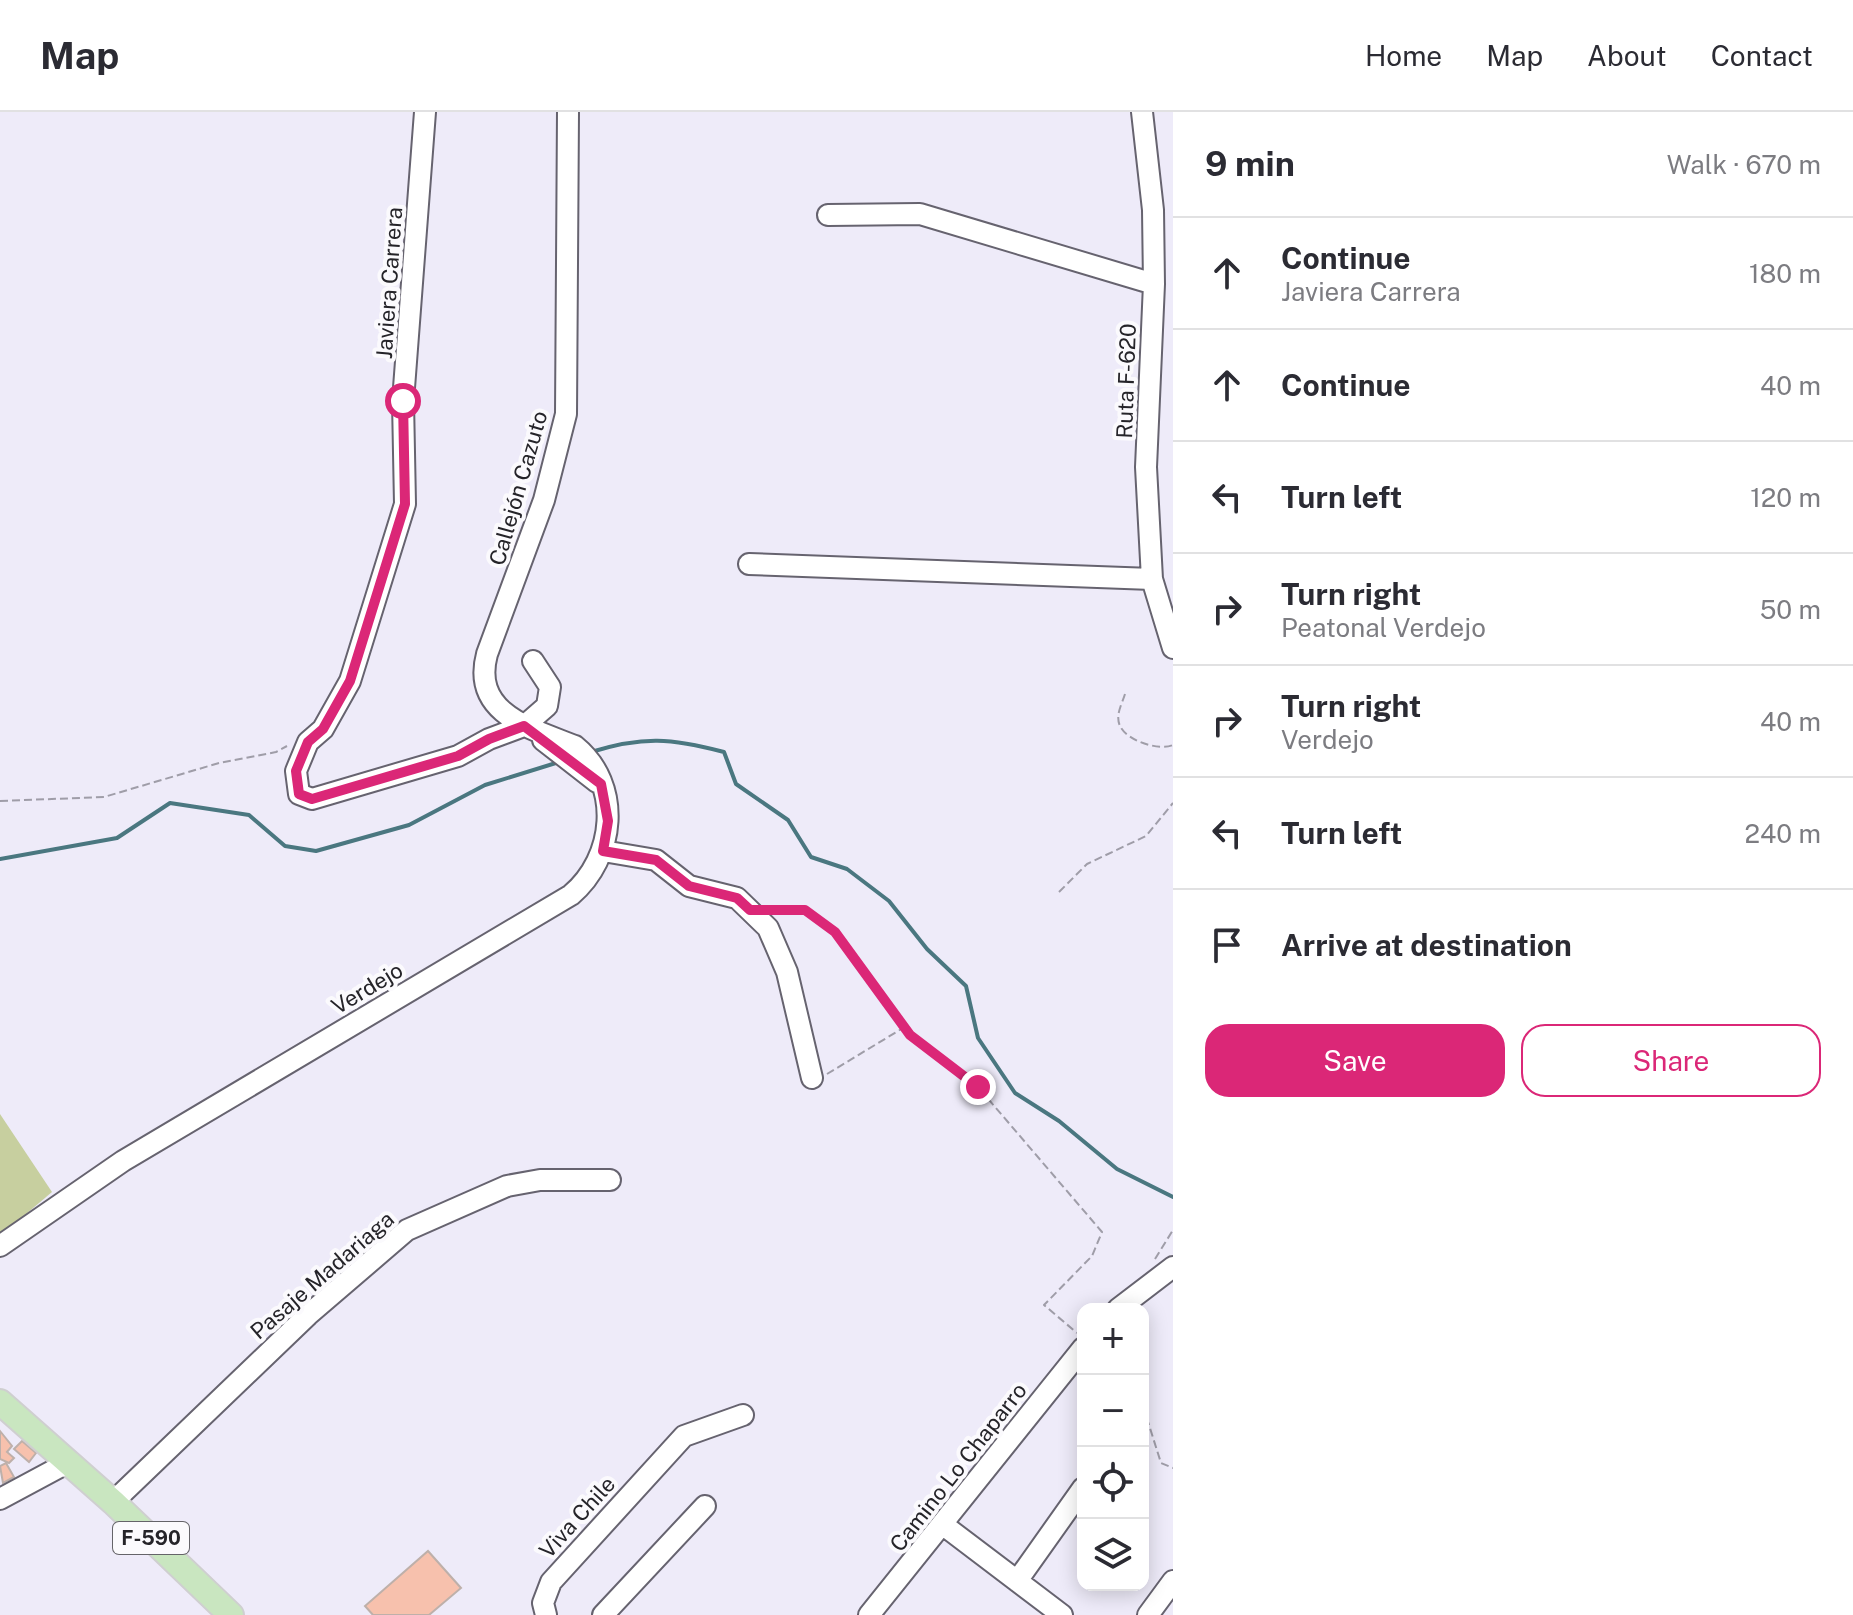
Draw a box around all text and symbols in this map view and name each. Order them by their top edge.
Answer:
text: Map [40,33,119,78]
text: Home [1365,39,1442,72]
text: Map [1486,39,1543,72]
text: About [1587,39,1667,72]
text: Contact [1711,39,1813,72]
text: 9 min [1205,144,1295,184]
text: Walk · 670 m [1667,149,1821,180]
street label: Javiera Carrera [371,206,407,360]
text: Continue [1281,240,1411,276]
icon: ahead [1205,251,1249,295]
text: 180 m [1749,258,1821,289]
text: Javiera Carrera [1281,276,1461,307]
street label: Ruta F-620 [1111,323,1141,439]
icon: ahead [1205,363,1249,407]
text: Continue [1281,367,1411,403]
text: 40 m [1760,370,1821,401]
route start [385,383,421,419]
street label: Callejón Cazuto [484,408,552,568]
icon: left [1205,475,1249,519]
text: Turn left [1281,479,1402,515]
text: 120 m [1750,482,1821,513]
text: Turn right [1281,576,1421,612]
icon: right [1205,587,1249,631]
text: 50 m [1760,594,1821,625]
text: Peatonal Verdejo [1281,612,1486,643]
text: Turn right [1281,688,1421,724]
icon: right [1205,699,1249,743]
text: 40 m [1760,706,1821,737]
text: Verdejo [1281,724,1374,755]
icon: left [1205,811,1249,855]
text: Turn left [1281,815,1402,851]
text: 240 m [1744,818,1821,849]
icon: arrive [1205,923,1249,967]
text: Arrive at destination [1281,927,1572,963]
street label: Verdejo [327,957,407,1019]
button: Save [1205,1024,1505,1097]
button: Share [1521,1024,1821,1097]
route end [960,1069,996,1105]
street label: Pasaje Madariaga [245,1206,399,1344]
map controls [1077,1303,1149,1591]
button: + [1077,1303,1149,1375]
button: − [1077,1375,1149,1447]
street label: Camino Lo Chaparro [884,1378,1032,1556]
button: locate [1077,1447,1149,1519]
street label: Viva Chile [534,1471,620,1563]
button: layers [1077,1519,1149,1591]
road number: F-590 [113,1522,189,1554]

